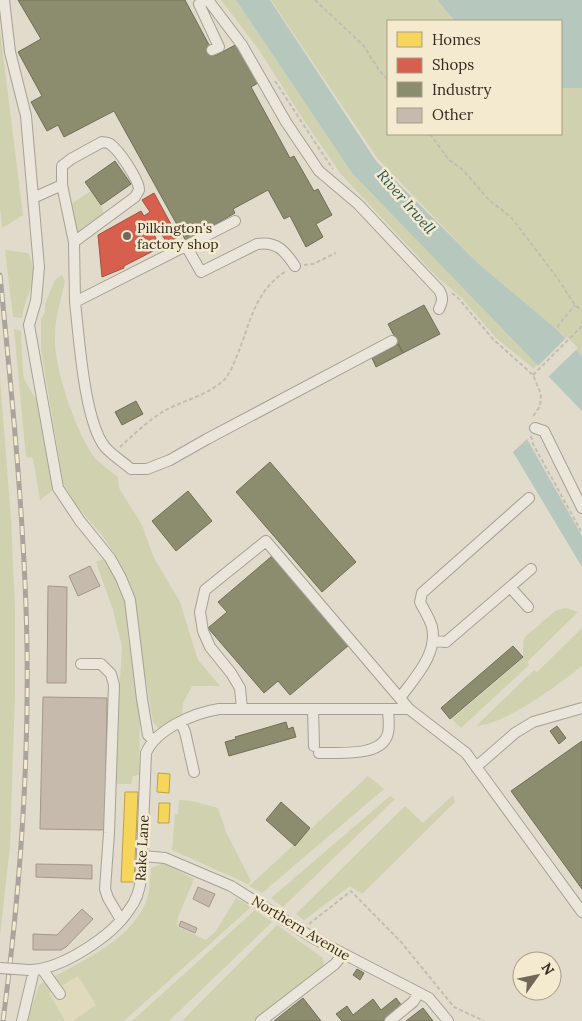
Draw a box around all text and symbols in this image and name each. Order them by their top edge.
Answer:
legend [387,20,562,135]
text: Homes [432,30,481,49]
text: Shops [432,55,474,74]
text: Industry [432,80,491,99]
text: Other [432,105,474,124]
water label: River Irwell [373,165,440,238]
place label: Pilkington's factory shop [137,219,219,253]
marker: Pilkington's factory shop [121,230,133,242]
street label: Rake Lane [131,814,153,882]
street label: Northern Avenue [248,891,354,965]
north arrow [512,951,562,1001]
text: N [537,959,558,979]

